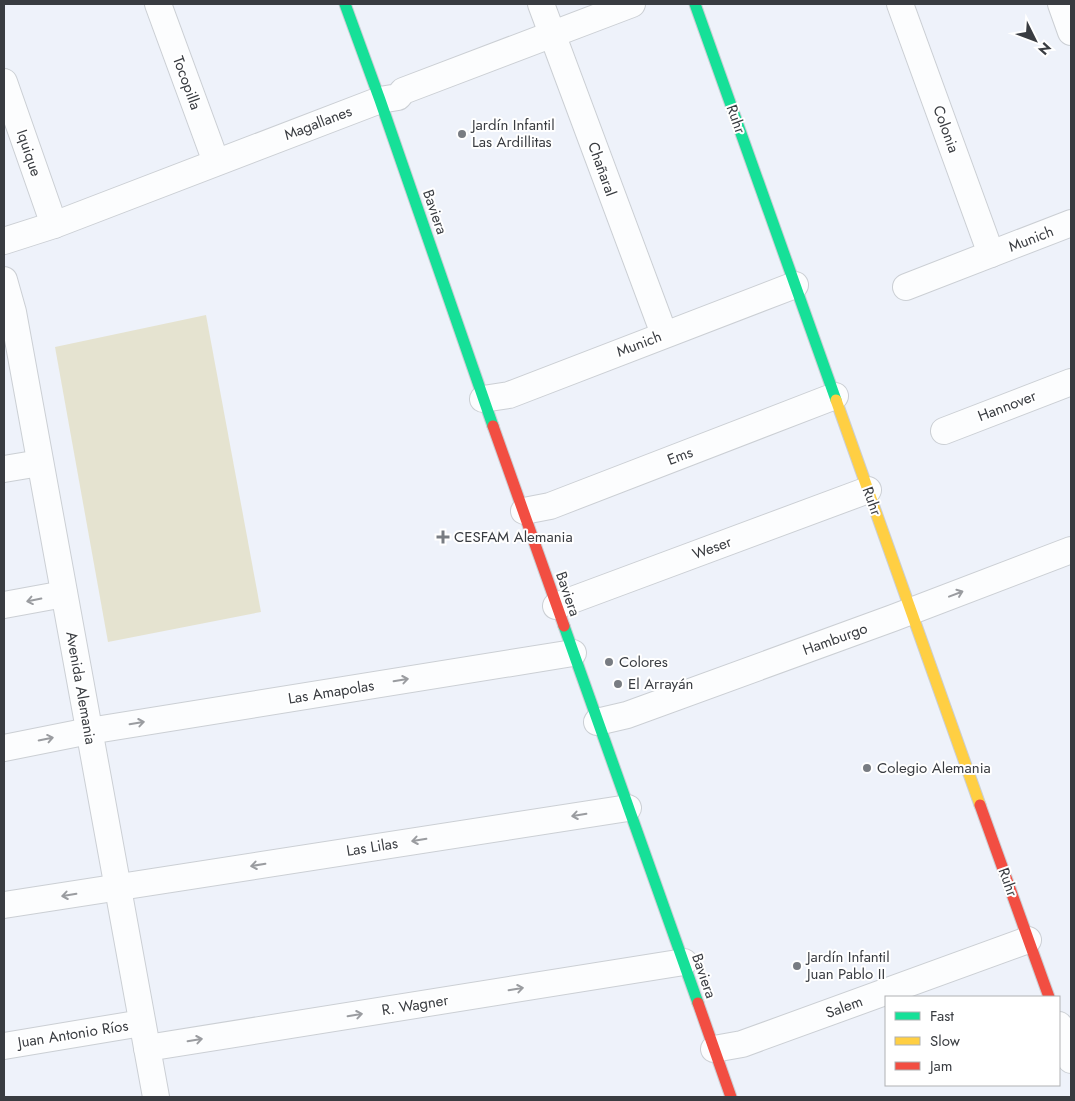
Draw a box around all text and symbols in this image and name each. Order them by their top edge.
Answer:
north arrow [1010,15,1060,65]
text: N [1034,38,1056,60]
street label: Tocopilla [167,53,207,113]
street label: Magallanes [281,100,355,146]
street label: Ruhr [721,101,752,137]
street label: Colonia [927,102,965,156]
place label: Jardín Infantil Las Ardillitas [470,114,555,153]
street label: Iquique [11,127,47,180]
marker: Jardín Infantil Las Ardillitas [456,128,468,140]
street label: Chañaral [582,139,622,199]
street label: Baviera [417,187,453,237]
street label: Munich [1005,220,1057,258]
street label: Munich [613,325,665,363]
street label: Hannover [975,385,1040,427]
street label: Ems [664,441,696,471]
street label: Ruhr [857,483,888,519]
place label: CESFAM Alemania [454,526,573,548]
marker: CESFAM Alemania [436,530,450,544]
street label: Weser [689,530,735,565]
street label: Baviera [550,569,586,619]
one-way arrow [948,589,964,598]
one-way arrow [26,595,42,605]
street label: Hamburgo [799,617,871,661]
street label: Avenida Alemania [60,630,102,746]
place label: Colores [619,651,668,673]
marker: Colores [603,656,615,668]
place label: El Arrayán [628,673,693,695]
street label: Las Amapolas [286,674,376,710]
one-way arrow [393,675,409,685]
marker: El Arrayán [612,678,624,690]
one-way arrow [129,718,145,728]
one-way arrow [38,734,54,744]
place label: Colegio Alemania [877,757,991,779]
marker: Colegio Alemania [861,762,873,774]
one-way arrow [572,810,588,820]
street label: Las Lilas [345,832,399,862]
one-way arrow [411,835,427,845]
one-way arrow [251,860,267,870]
street label: Ruhr [993,864,1024,900]
one-way arrow [62,890,78,900]
place label: Jardín Infantil Juan Pablo II [805,946,890,985]
street label: Baviera [686,951,722,1001]
marker: Jardín Infantil Juan Pablo II [791,960,803,972]
one-way arrow [507,984,523,994]
street label: R. Wagner [380,989,451,1021]
street label: Salem [822,990,866,1024]
legend [885,996,1060,1086]
text: Fast [930,1005,954,1027]
one-way arrow [347,1009,363,1019]
street label: Juan Antonio Ríos [14,1014,130,1054]
text: Slow [930,1030,961,1052]
one-way arrow [187,1035,203,1045]
text: Jam [928,1055,953,1077]

